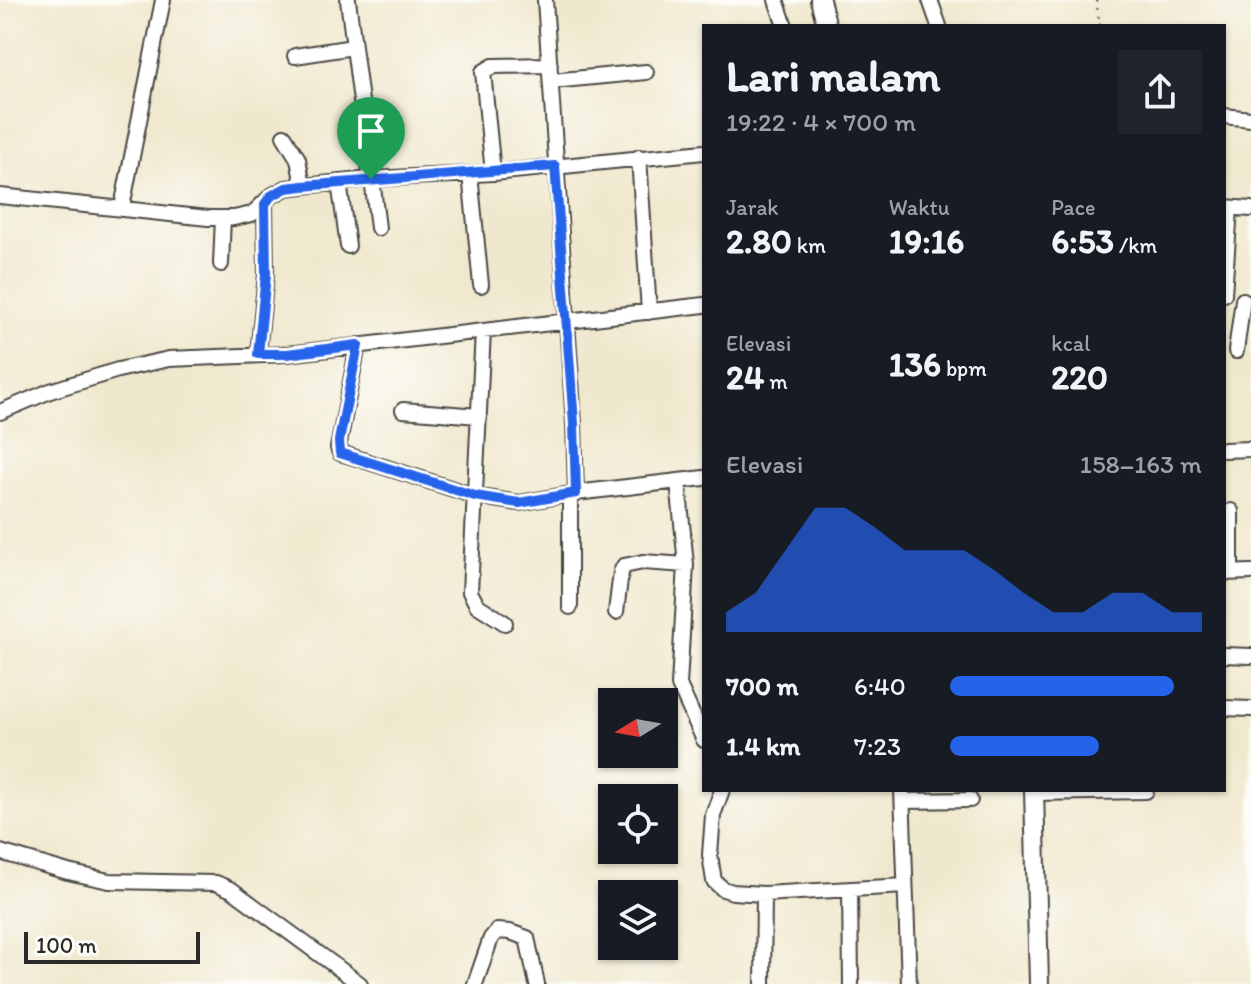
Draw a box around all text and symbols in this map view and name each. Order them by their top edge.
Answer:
text: Lari malam [726,49,940,102]
button: share [1118,50,1202,134]
pin [337,97,405,179]
text: 19:22 · 4 × 700 m [726,106,916,138]
icon: arrive [349,109,393,153]
text: Jarak [726,194,779,221]
text: Waktu [889,194,950,221]
text: Pace [1051,194,1095,221]
text: 2.80 [726,221,792,262]
text: 19:16 [889,221,964,262]
text: 6:53 [1051,221,1114,262]
text: km [792,232,826,259]
text: /km [1114,232,1157,259]
text: Elevasi [726,330,791,357]
text: kcal [1051,330,1090,357]
text: 136 [889,344,941,385]
text: bpm [941,355,987,382]
text: 24 [726,357,764,398]
text: 220 [1051,357,1108,398]
text: m [764,368,788,395]
text: Elevasi [726,448,803,480]
text: 158–163 m [1080,448,1202,480]
text: 700 m [726,670,799,702]
text: 6:40 [854,670,906,702]
north arrow [598,688,678,768]
map controls [598,688,678,960]
text: 1.4 km [726,730,800,762]
text: 7:23 [854,730,901,762]
button: locate [598,784,678,864]
button: layers [598,880,678,960]
scale bar [24,928,200,964]
text: 100 m [36,932,97,959]

